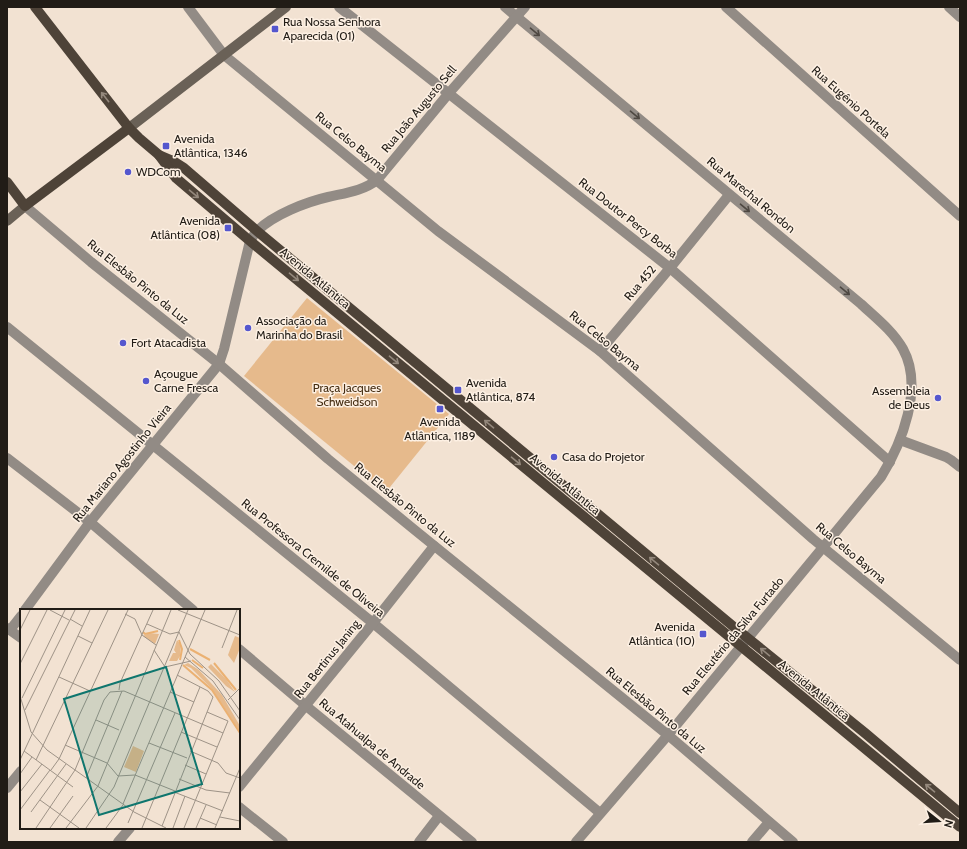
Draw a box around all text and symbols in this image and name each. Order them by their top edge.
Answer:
place label: Rua Nossa Senhora Aparecida (01) [283,14,381,43]
marker: Rua Nossa Senhora Aparecida (01) [270,24,280,34]
one-way arrow [529,27,540,36]
street label: Rua João Augusto Sell [378,62,460,155]
street label: Rua Eugênio Portela [809,62,894,141]
one-way arrow [100,91,109,102]
street label: Rua Celso Bayma [313,108,390,175]
one-way arrow [629,111,640,120]
place label: Avenida Atlântica, 1346 [174,131,248,160]
marker: Avenida Atlântica, 1346 [161,141,171,151]
street label: Rua Marechal Rondon [704,153,799,236]
place label: WDCom [136,164,180,179]
marker: WDCom [123,167,133,177]
street label: Rua Doutor Percy Borba [576,174,681,261]
one-way arrow [189,189,199,199]
one-way arrow [740,203,750,212]
place label: Avenida Atlântica (08) [151,213,220,242]
marker: Avenida Atlântica (08) [223,223,233,233]
street label: Rua Elesbão Pinto da Luz [85,236,192,327]
street label: Avenida Atlântica [277,244,354,312]
street label: Rua 452 [621,262,659,303]
one-way arrow [288,273,299,282]
one-way arrow [840,286,850,295]
street label: Rua Celso Bayma [567,307,644,374]
place label: Associação da Marinha do Brasil [256,313,342,342]
marker: Associação da Marinha do Brasil [243,323,253,333]
place label: Fort Atacadista [131,335,206,350]
marker: Fort Atacadista [118,338,128,348]
one-way arrow [389,356,399,365]
place label: Açougue Carne Fresca [154,366,218,395]
place label: Avenida Atlântica, 874 [466,375,535,404]
marker: Açougue Carne Fresca [141,376,151,386]
park label: Praça Jacques Schweidson [313,380,381,409]
place label: Assembleia de Deus [872,383,930,412]
marker: Avenida Atlântica, 874 [453,385,463,395]
marker: Assembleia de Deus [933,393,943,403]
street label: Rua Mariano Agostinho Vieira [69,400,174,525]
marker: Avenida Atlântica, 1189 [435,404,445,414]
place label: Avenida Atlântica, 1189 [404,414,476,443]
one-way arrow [484,419,495,428]
place label: Casa do Projetor [562,449,645,464]
street label: Avenida Atlântica [527,450,604,518]
marker: Casa do Projetor [549,452,559,462]
one-way arrow [510,456,521,465]
street label: Rua Elesbão Pinto da Luz [352,459,459,550]
street label: Rua Professora Cremilde de Oliveira [239,495,388,620]
street label: Rua Celso Bayma [813,519,890,587]
one-way arrow [648,556,659,565]
street label: Rua Eleutério da Silva Furtado [679,573,787,698]
inset map [20,609,240,829]
street label: Rua Bertinus Janing [290,616,364,701]
place label: Avenida Atlântica (10) [629,619,695,648]
marker: Avenida Atlântica (10) [698,629,708,639]
one-way arrow [759,648,770,657]
street label: Avenida Atlântica [776,656,853,723]
street label: Rua Elesbão Pinto da Luz [603,663,710,756]
street label: Rua Atahualpa de Andrade [316,695,428,792]
one-way arrow [925,784,935,793]
north arrow [919,801,959,841]
text: N [941,818,956,830]

